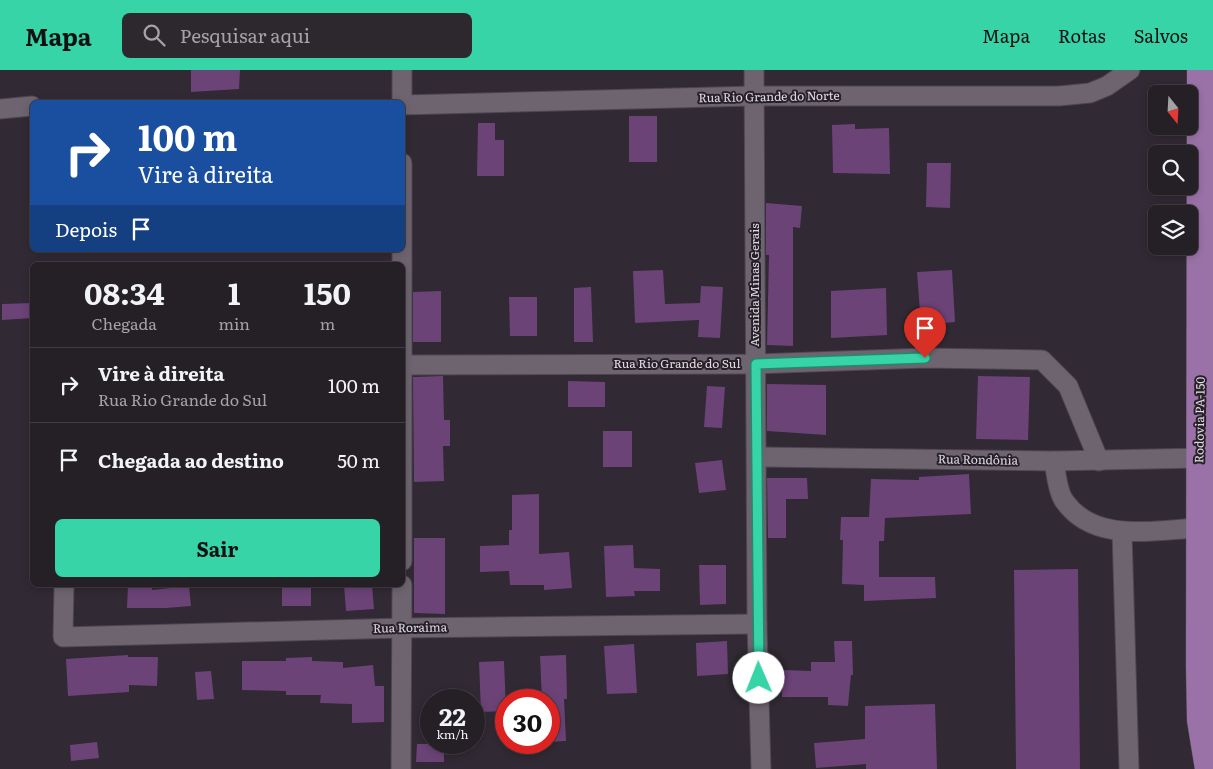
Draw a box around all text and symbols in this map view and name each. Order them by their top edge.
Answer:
search box [122,13,472,58]
text: Mapa [25,18,92,53]
icon: search [140,21,168,49]
text: Pesquisar aqui [180,21,310,49]
text: Mapa [982,22,1030,49]
text: Rotas [1058,22,1106,49]
text: Salvos [1134,22,1188,49]
north arrow [1148,85,1198,135]
map controls [1148,85,1198,255]
street label: Rua Rio Grande do Norte [698,86,840,106]
text: 100 m [138,110,238,162]
icon: right [55,120,120,185]
button: search [1148,145,1198,195]
text: Vire à direita [138,157,273,190]
button: layers [1148,205,1198,255]
text: Depois [55,215,117,243]
icon: arrive [127,215,155,243]
street label: Avenida Minas Gerais [745,223,763,347]
text: 08:34 [84,270,165,314]
text: 1 [228,270,240,314]
text: 150 [304,270,351,314]
pin [904,307,946,358]
text: Chegada [91,311,157,335]
text: min [218,311,250,335]
text: m [320,311,335,335]
icon: arrive [911,314,939,342]
street label: Rua Rio Grande do Sul [614,354,740,372]
text: Vire à direita [98,359,225,387]
icon: right [55,371,83,399]
text: 100 m [328,371,380,399]
street label: Rodovia PA-150 [1189,377,1209,463]
text: Rua Rio Grande do Sul [98,387,267,411]
icon: arrive [55,446,83,474]
text: Chegada ao destino [98,446,284,474]
text: 50 m [337,446,380,474]
street label: Rua Rondônia [938,449,1019,469]
button: Sair [55,519,380,577]
street label: Rua Roraima [373,617,448,637]
position arrow [732,651,784,703]
speed limit sign: 30 [495,689,560,754]
text: 22 [439,697,466,734]
text: km/h [437,725,468,743]

